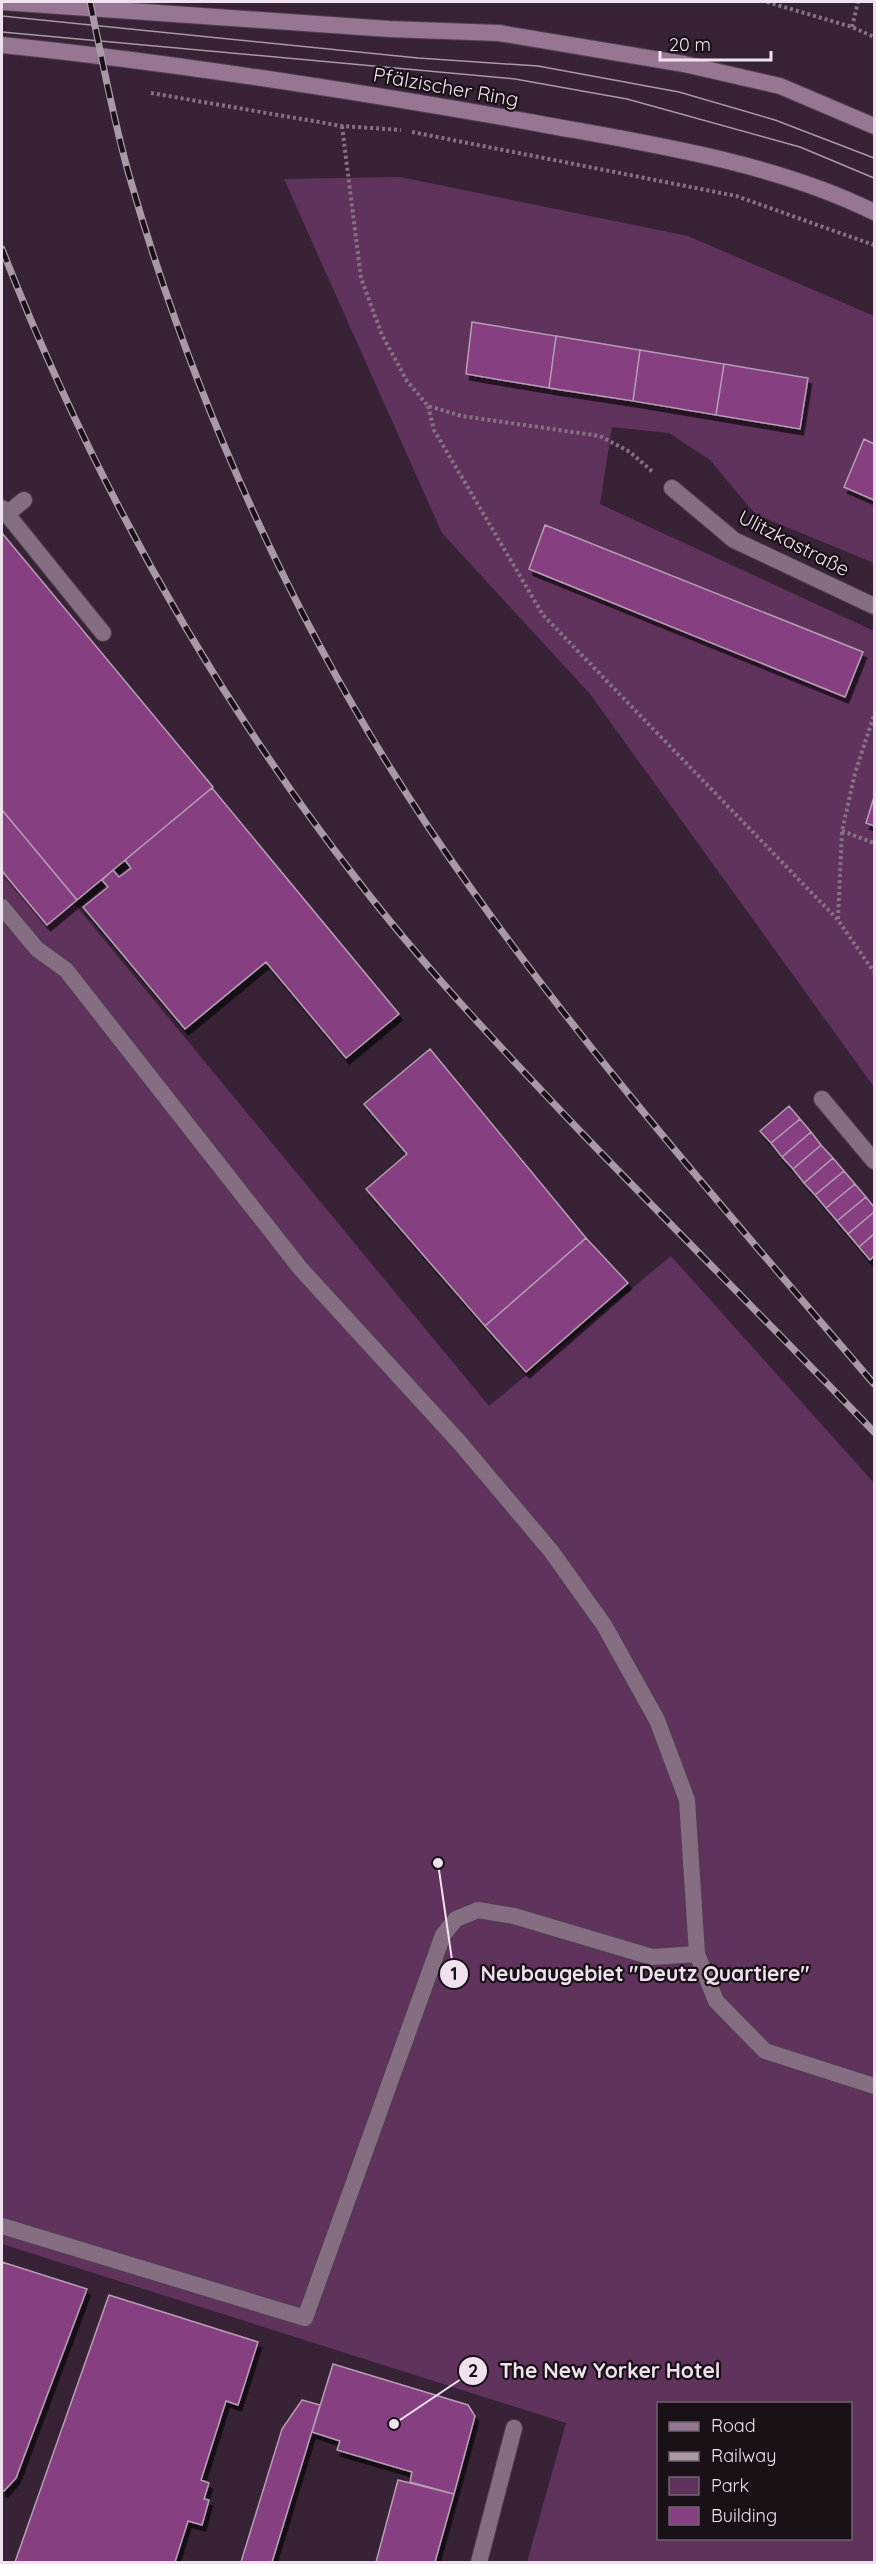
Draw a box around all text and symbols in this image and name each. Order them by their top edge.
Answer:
scale bar [660,24,771,62]
text: 20 m [669,33,711,56]
street label: Pfälzischer Ring [371,61,521,112]
street label: Ulitzkastraße [734,504,854,581]
callout: Neubaugebiet "Deutz Quartiere" [439,1954,822,1993]
text: Neubaugebiet "Deutz Quartiere" [481,1960,809,1986]
text: 1 [450,1962,458,1985]
callout: The New Yorker Hotel [458,2351,733,2390]
text: The New Yorker Hotel [499,2357,721,2383]
text: 2 [468,2359,478,2382]
legend [657,2402,852,2540]
text: Road [711,2414,756,2437]
text: Railway [711,2444,777,2467]
text: Park [711,2474,749,2497]
text: Building [711,2504,777,2527]

